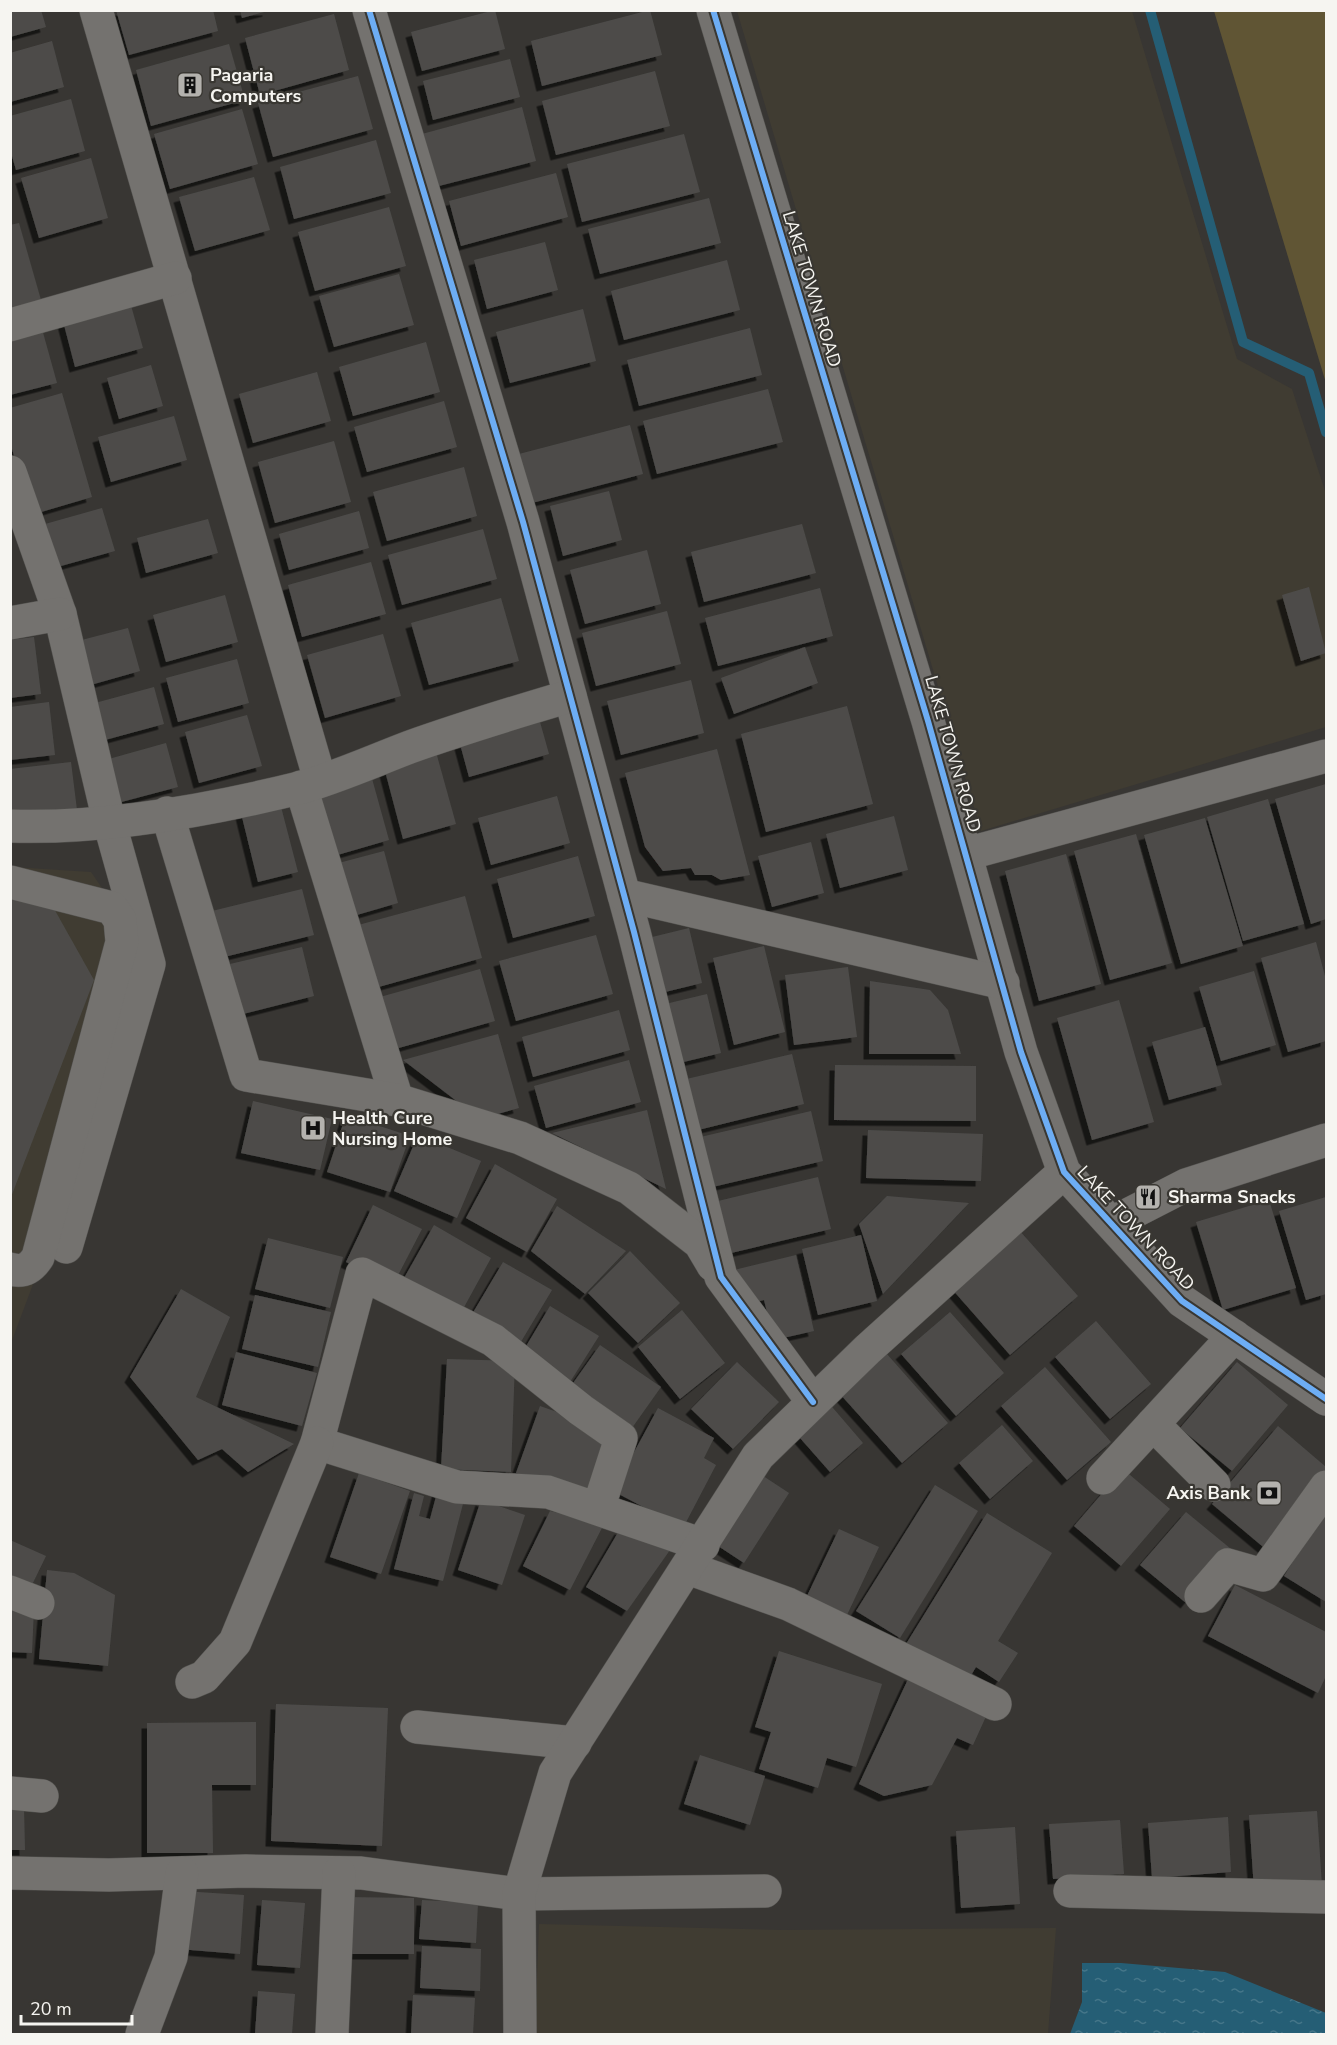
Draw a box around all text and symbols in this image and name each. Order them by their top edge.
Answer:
place label: Pagaria Computers [210,63,302,108]
building icon: Pagaria Computers [175,70,205,100]
street label: LAKE TOWN ROAD [777,208,847,370]
street label: LAKE TOWN ROAD [919,673,987,835]
place label: Health Cure Nursing Home [332,1106,453,1151]
hospital icon: Health Cure Nursing Home [298,1113,328,1143]
street label: LAKE TOWN ROAD [1072,1160,1200,1296]
restaurant icon: Sharma Snacks [1133,1182,1163,1212]
place label: Sharma Snacks [1168,1185,1296,1209]
bank icon: Axis Bank [1254,1478,1284,1508]
place label: Axis Bank [1167,1481,1250,1505]
scale bar [21,1988,132,2026]
text: 20 m [30,1997,72,2021]

